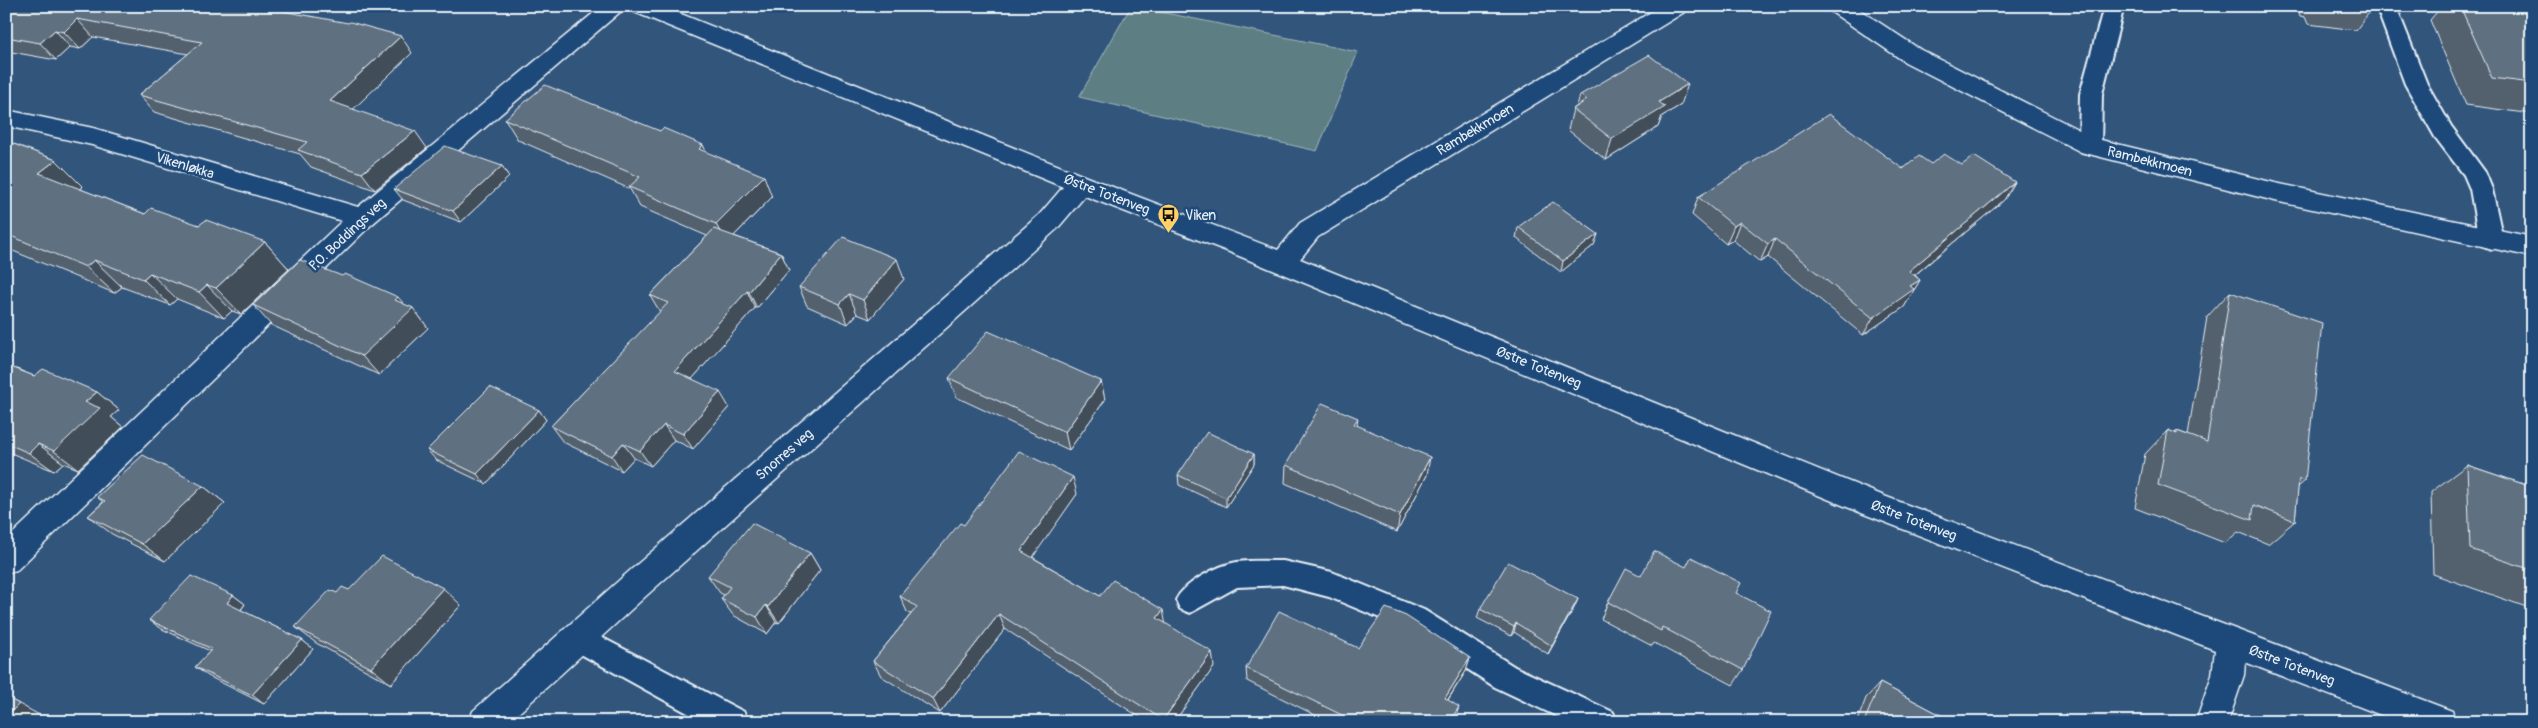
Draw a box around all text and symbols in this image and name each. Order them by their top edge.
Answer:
street label: Rambekkmoen [1434,100,1517,159]
street label: Rambekkmoen [2106,143,2194,180]
street label: Vikenløkka [154,149,216,182]
street label: Østre Totenveg [1062,170,1152,219]
street label: P.O. Boddings veg [305,194,389,274]
bus stop icon: Viken [1157,203,1181,234]
place label: Viken [1185,207,1216,224]
street label: Østre Totenveg [1494,343,1584,392]
street label: Snorres veg [752,425,816,484]
street label: Østre Totenveg [1869,496,1959,545]
street label: Østre Totenveg [2247,641,2337,690]

